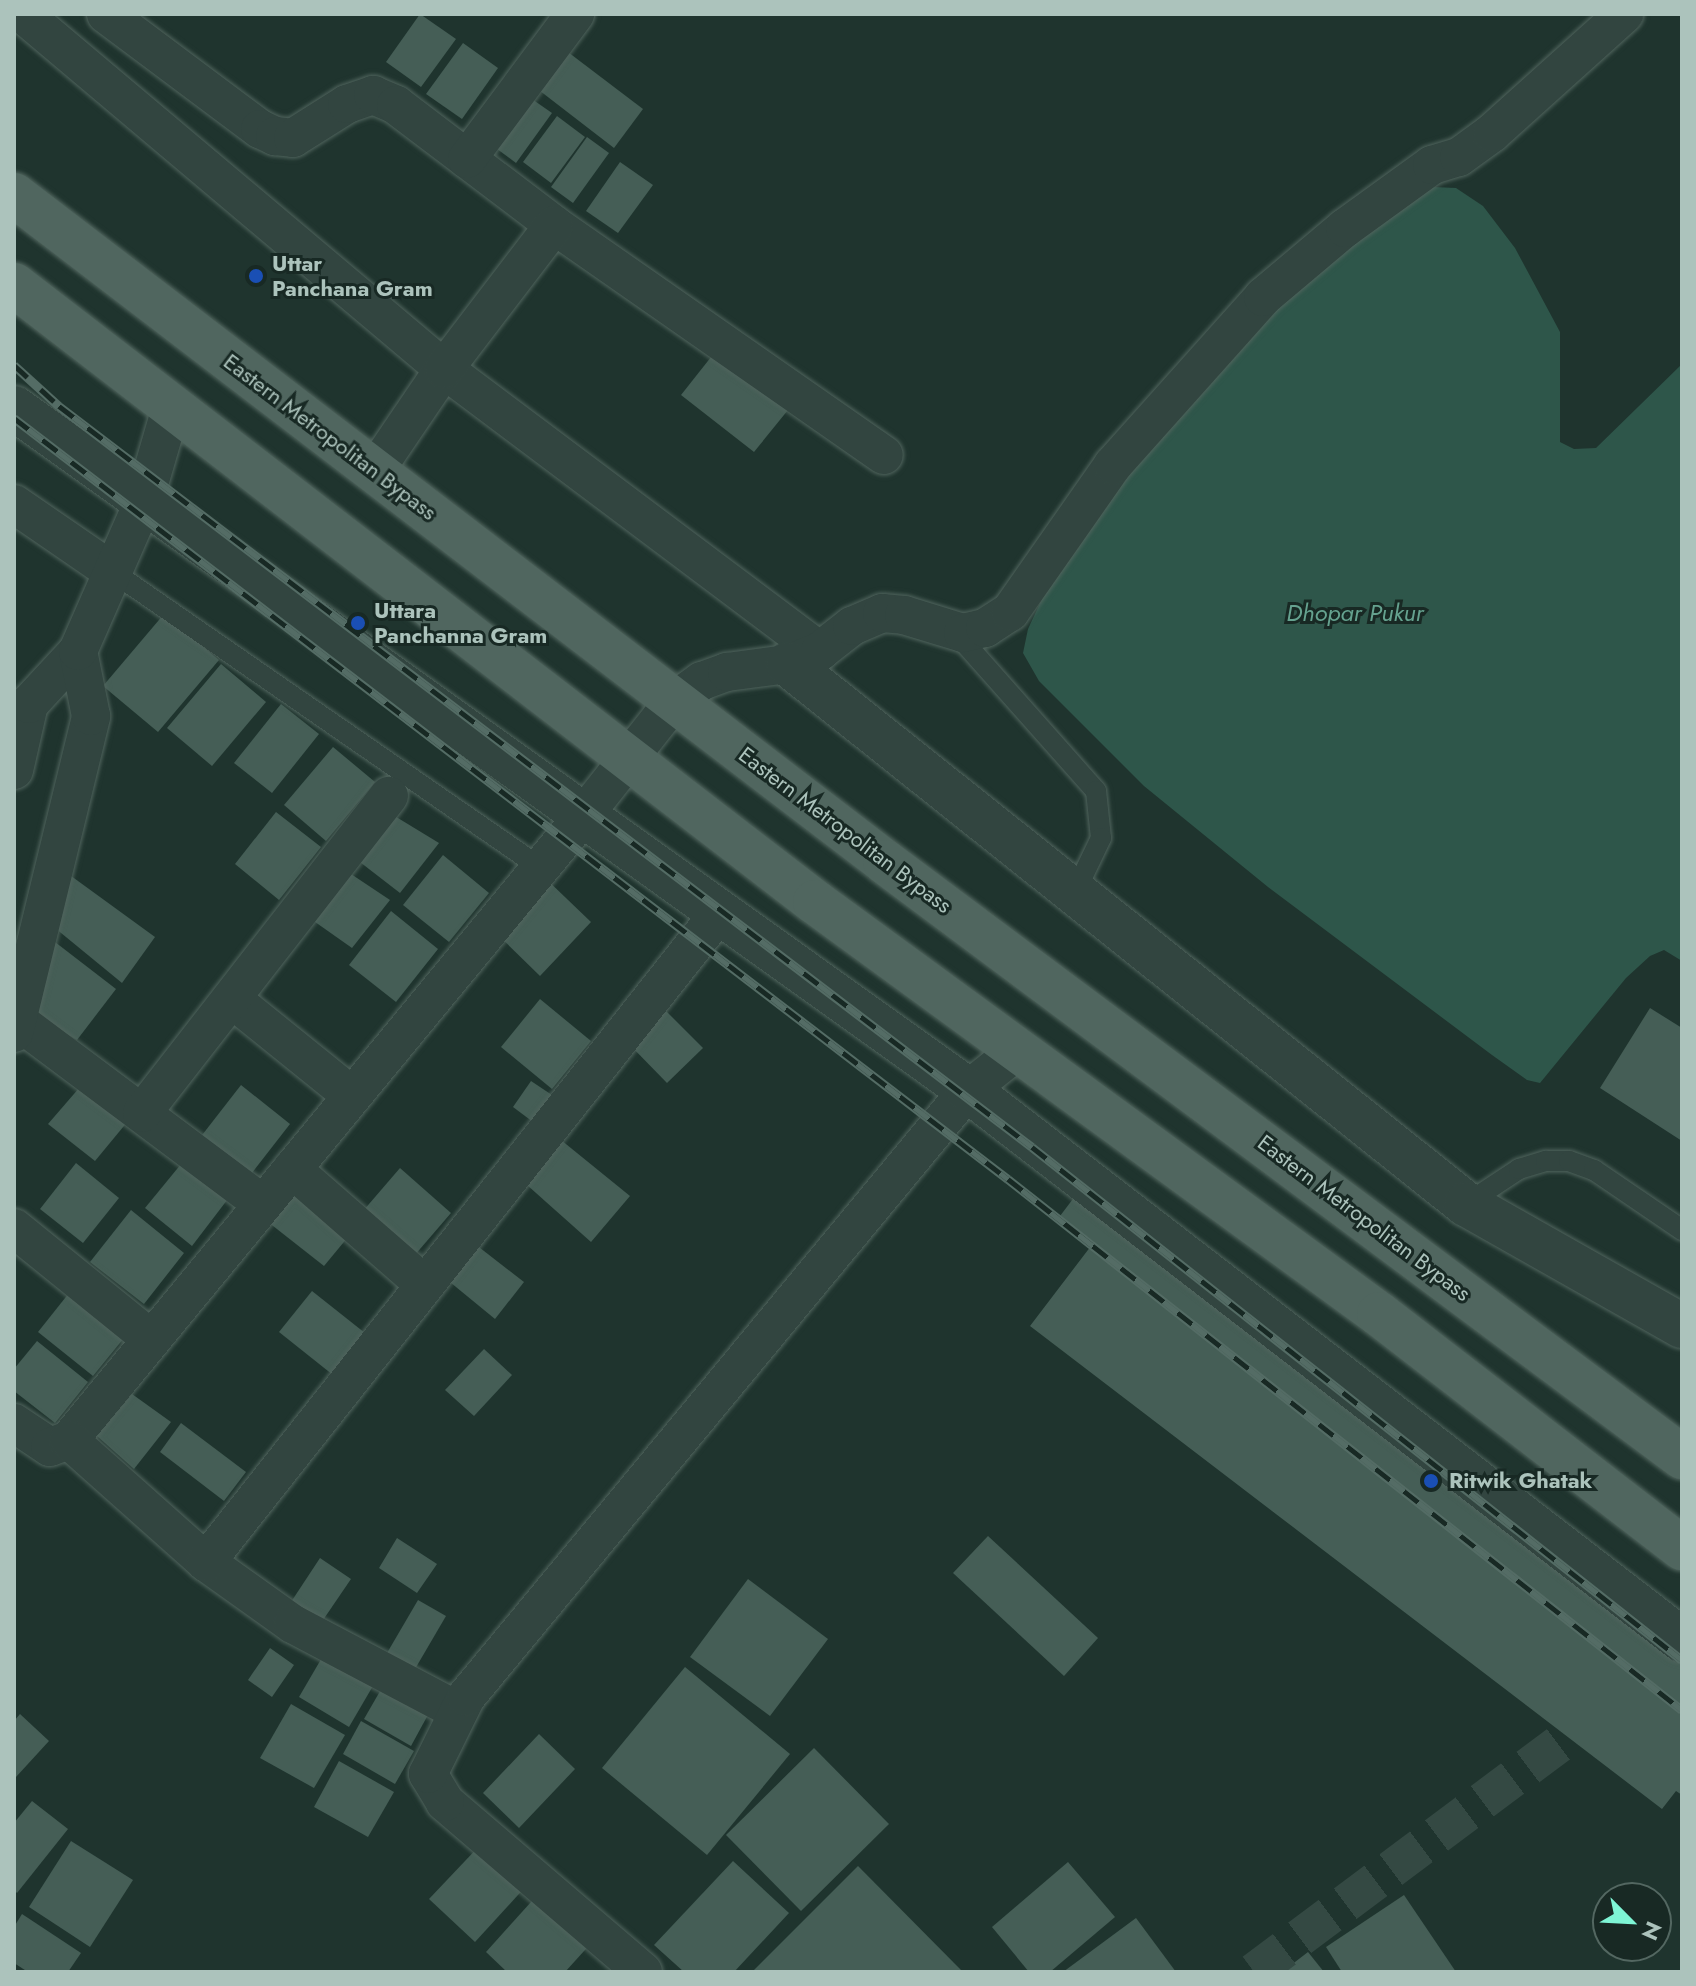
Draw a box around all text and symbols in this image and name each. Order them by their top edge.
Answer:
place label: Uttar Panchana Gram [272,250,433,302]
marker: Uttar Panchana Gram [247,267,265,285]
street label: Eastern Metropolitan Bypass [218,348,442,526]
place label: Uttara Panchanna Gram [374,597,547,648]
water label: Dhopar Pukur [1286,599,1424,627]
marker: Uttara Panchanna Gram [349,614,367,632]
street label: Eastern Metropolitan Bypass [733,741,957,919]
street label: Eastern Metropolitan Bypass [1252,1129,1476,1307]
place label: Ritwik Ghatak [1449,1468,1592,1494]
marker: Ritwik Ghatak [1420,1470,1442,1492]
north arrow [1592,1882,1672,1962]
text: N [1634,1916,1670,1945]

